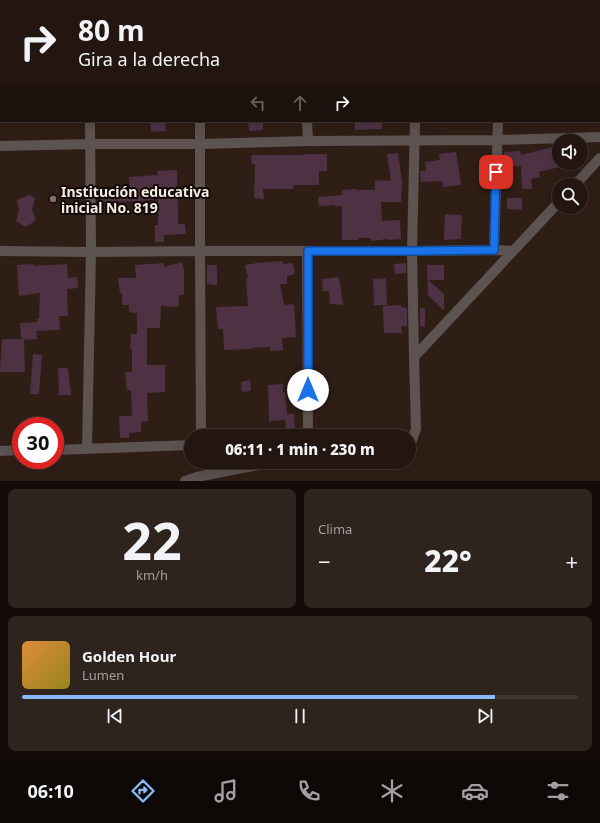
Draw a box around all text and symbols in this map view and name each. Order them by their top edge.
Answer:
text: 80 m [78,11,145,49]
icon: right [12,16,64,68]
text: Gira a la derecha [78,47,220,71]
icon: left [247,92,269,114]
icon: ahead [289,92,311,114]
icon: right [331,92,353,114]
map controls [552,134,588,214]
button: sound [552,134,588,170]
pin [479,155,513,189]
icon: arrive [485,161,507,183]
button: search [552,178,588,214]
place label: Institución educativa inicial No. 819 [61,182,209,217]
marker: Institución educativa inicial No. 819 [48,194,58,204]
position arrow [287,369,329,411]
speed limit sign: 30 [12,417,64,469]
text: 06:11 · 1 min · 230 m [225,439,375,459]
text: 22 [122,504,182,575]
text: Clima [318,520,352,538]
text: 22° [424,540,472,581]
text: − [318,546,331,576]
text: + [565,546,578,576]
text: km/h [136,566,168,584]
text: Golden Hour [82,646,176,666]
text: Lumen [82,666,124,684]
icon: previous [104,705,126,727]
icon: pause [289,705,311,727]
icon: next [474,705,496,727]
icon: directions [129,777,157,805]
icon: music [212,777,240,805]
icon: phone [295,777,323,805]
icon: climate [378,777,406,805]
icon: car [461,777,489,805]
icon: filters [544,777,572,805]
text: 06:10 [28,779,74,803]

